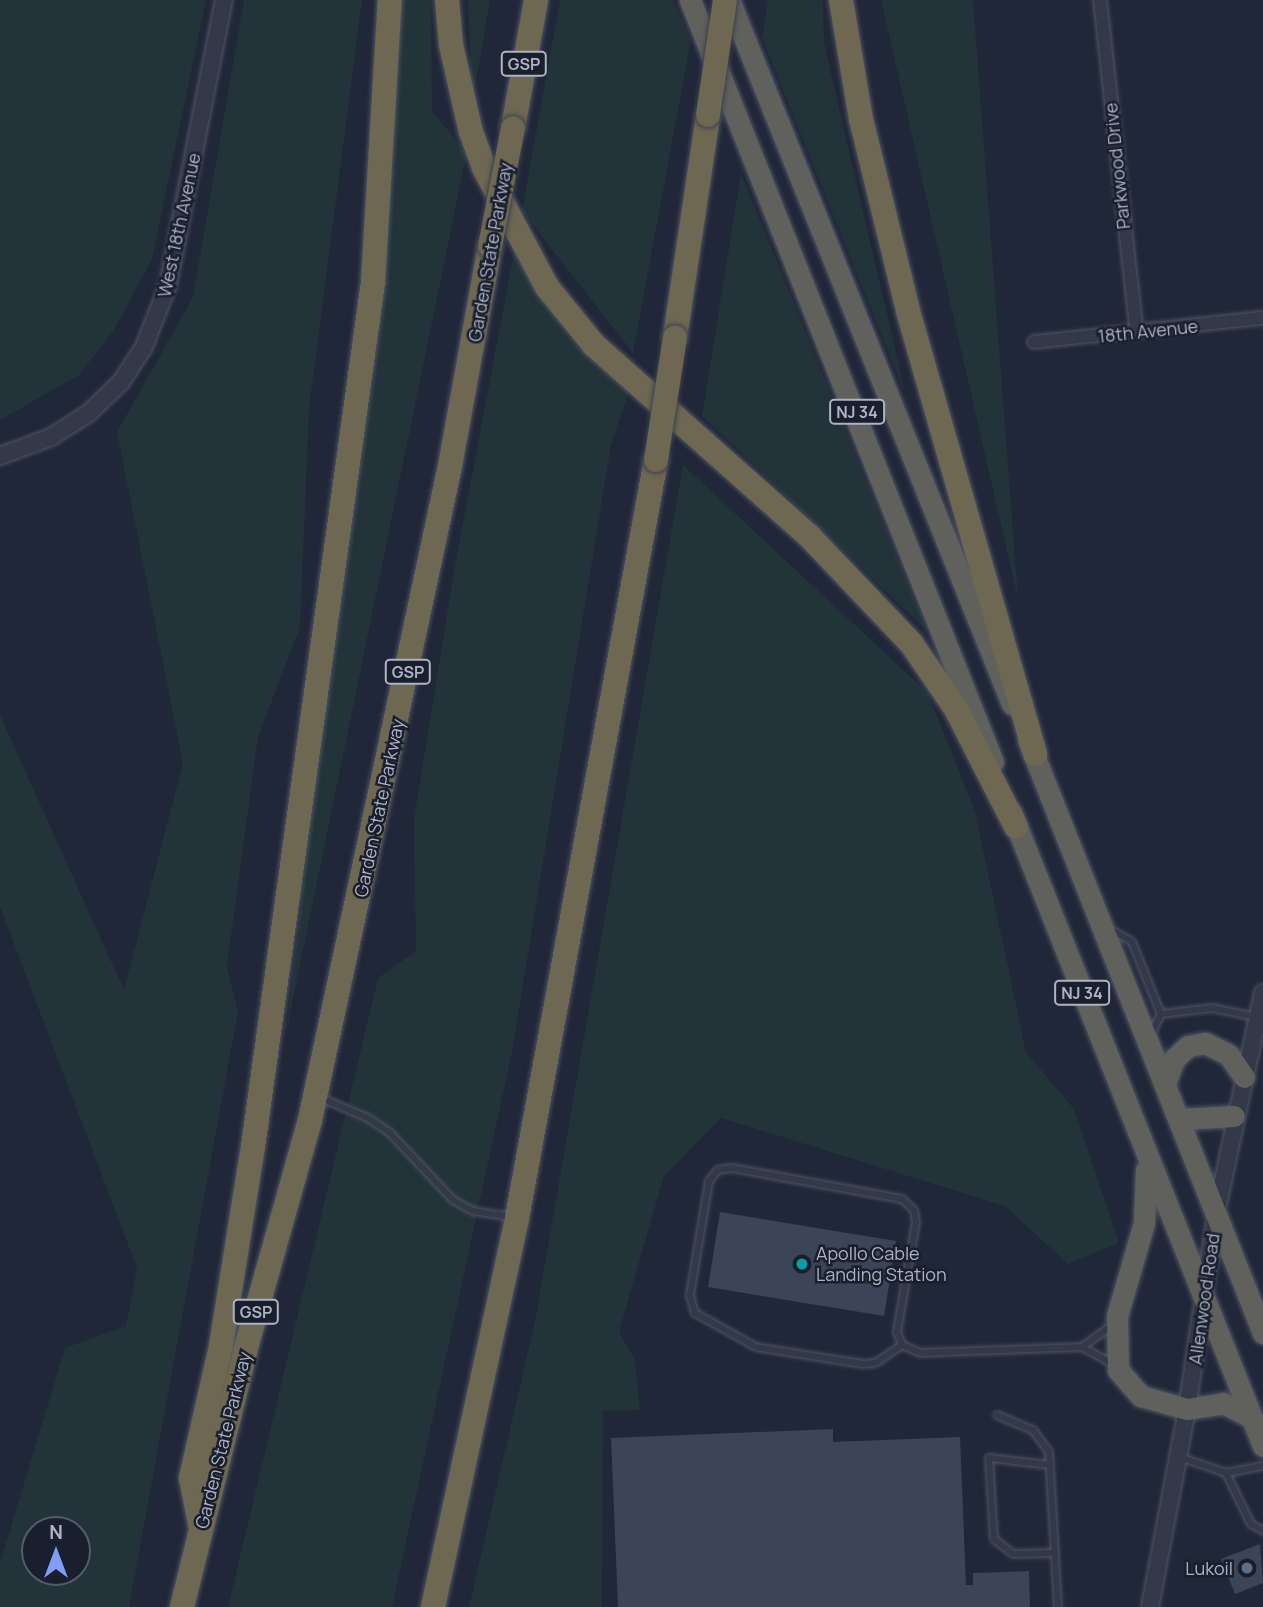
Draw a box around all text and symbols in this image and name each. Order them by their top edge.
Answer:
road number: GSP [500,52,548,76]
street label: Parkwood Drive [1100,102,1134,230]
street label: West 18th Avenue [153,151,205,299]
street label: Garden State Parkway [464,161,516,343]
street label: 18th Avenue [1097,315,1199,347]
road number: NJ 34 [829,400,885,424]
road number: GSP [384,660,432,684]
street label: Garden State Parkway [350,717,408,899]
road number: NJ 34 [1054,981,1110,1006]
street label: Allenwood Road [1184,1232,1224,1366]
place label: Apollo Cable Landing Station [816,1243,947,1286]
marker: Apollo Cable Landing Station [794,1256,810,1272]
road number: GSP [232,1300,280,1324]
street label: Garden State Parkway [191,1349,255,1531]
north arrow [21,1516,91,1586]
text: N [49,1519,63,1545]
place label: Lukoil [1185,1557,1233,1579]
marker: Lukoil [1239,1560,1255,1576]

